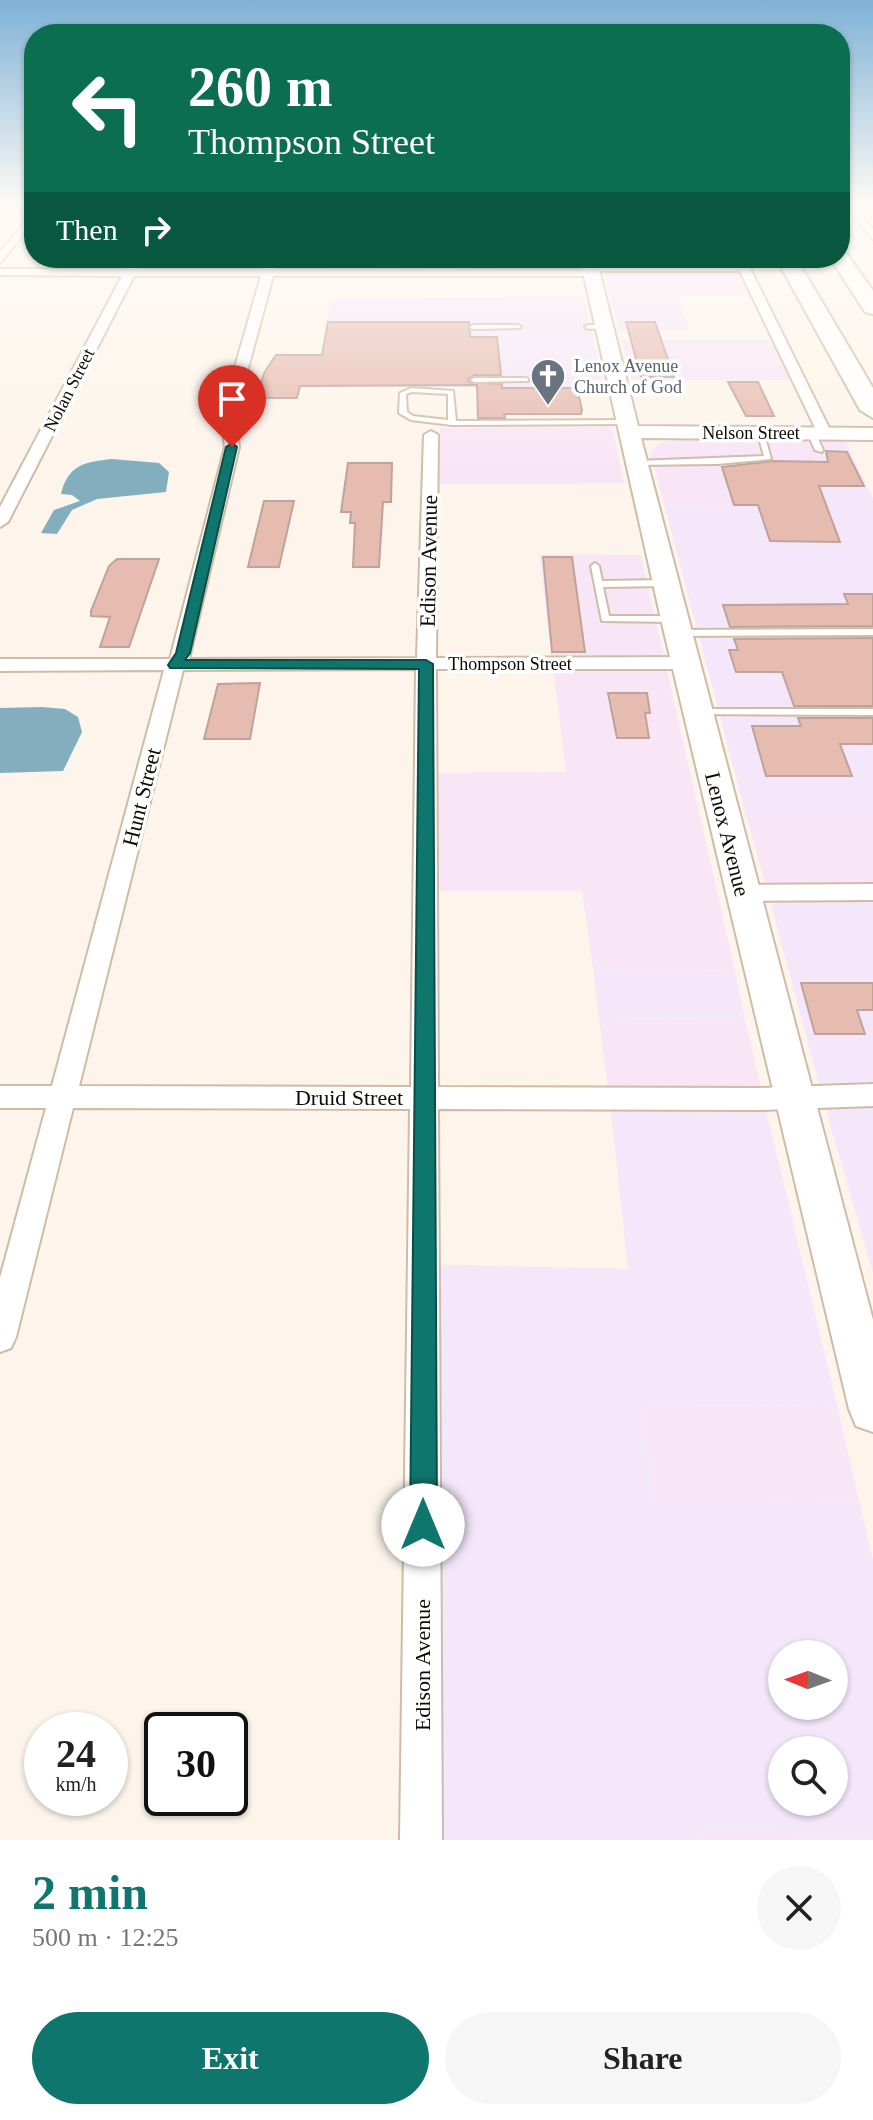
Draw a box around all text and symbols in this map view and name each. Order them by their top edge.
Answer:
icon: left [56,56,160,160]
text: 260 m [188,56,333,118]
text: Thompson Street [188,122,435,162]
icon: right [134,208,178,252]
text: Then [56,213,118,246]
street label: Nolan Street [40,345,98,435]
place label: Lenox Avenue Church of God [574,356,682,397]
church icon: Lenox Avenue Church of God [529,357,567,407]
pin [198,365,266,447]
icon: arrive [210,377,254,421]
street label: Nelson Street [702,423,800,443]
street label: Edison Avenue [415,495,442,627]
street label: Thompson Street [448,654,572,674]
street label: Hunt Street [117,745,166,849]
street label: Lenox Avenue [700,769,755,899]
street label: Druid Street [295,1085,403,1110]
position arrow [381,1483,465,1567]
street label: Edison Avenue [410,1599,435,1731]
north arrow [768,1640,848,1720]
map controls [768,1640,848,1816]
speed limit sign: 30 [144,1712,248,1816]
text: 24 [56,1731,96,1776]
button: search [768,1736,848,1816]
text: km/h [55,1773,97,1795]
text: 2 min [32,1866,148,1919]
button: close [757,1866,841,1950]
text: 500 m · 12:25 [32,1923,179,1952]
button: Exit [32,2012,429,2104]
button: Share [445,2012,841,2104]

